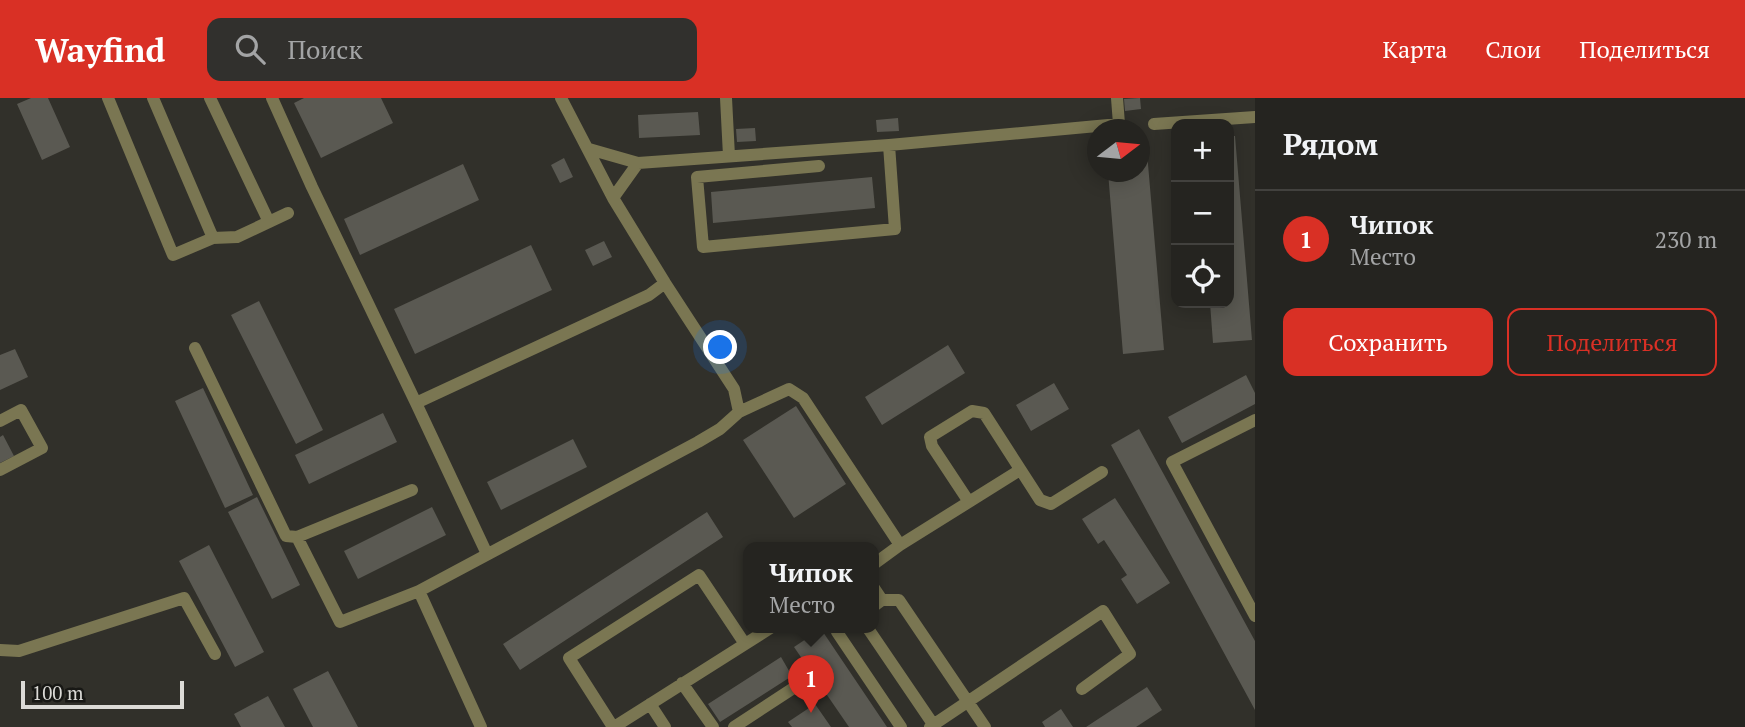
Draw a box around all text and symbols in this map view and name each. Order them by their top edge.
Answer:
search box [207,18,697,81]
text: Wayfind [35,28,165,71]
icon: search [231,30,269,68]
text: Поиск [287,32,363,66]
text: Карта [1382,33,1447,65]
text: Слои [1485,33,1541,65]
text: Поделиться [1579,33,1710,65]
north arrow [1087,119,1150,182]
map controls [1171,119,1234,308]
button: + [1171,119,1234,182]
text: Рядом [1283,124,1378,164]
button: − [1171,182,1234,245]
text: Чипок [1350,207,1433,241]
text: 1 [1300,224,1313,255]
text: 230 m [1655,224,1717,255]
text: Место [1350,241,1416,272]
button: locate [1171,245,1234,308]
button: Сохранить [1283,308,1493,376]
button: Поделиться [1507,308,1717,376]
your location [703,330,737,364]
popup [743,542,879,633]
text: Чипок [769,555,853,589]
text: Место [769,589,835,620]
pin: 1 [788,655,834,713]
scale bar [21,678,184,710]
text: 100 m [32,680,83,705]

